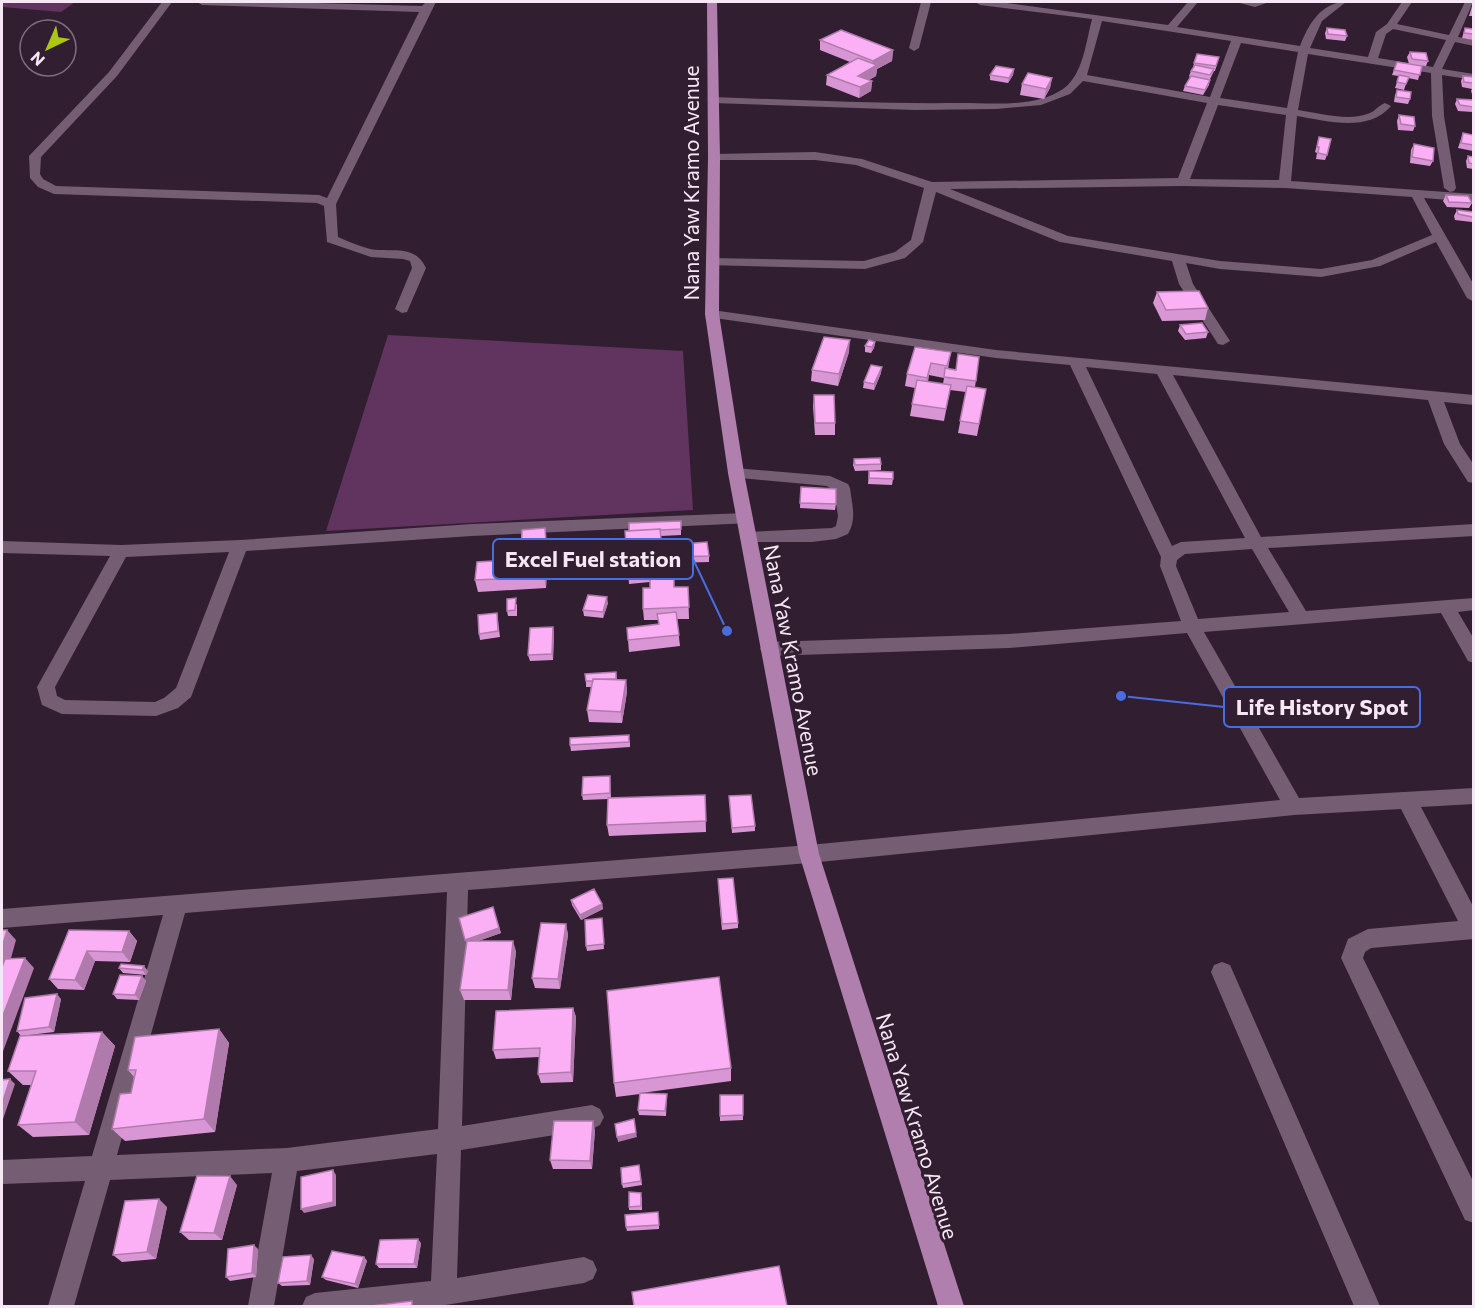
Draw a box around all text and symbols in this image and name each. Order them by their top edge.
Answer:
north arrow [18,18,78,78]
text: N [26,48,48,70]
street label: Nana Yaw Kramo Avenue [678,65,703,301]
callout: Excel Fuel station [493,539,693,579]
street label: Nana Yaw Kramo Avenue [759,542,829,778]
text: Excel Fuel station [505,545,681,572]
callout: Life History Spot [1224,687,1420,727]
text: Life History Spot [1236,693,1408,720]
street label: Nana Yaw Kramo Avenue [872,1010,964,1242]

